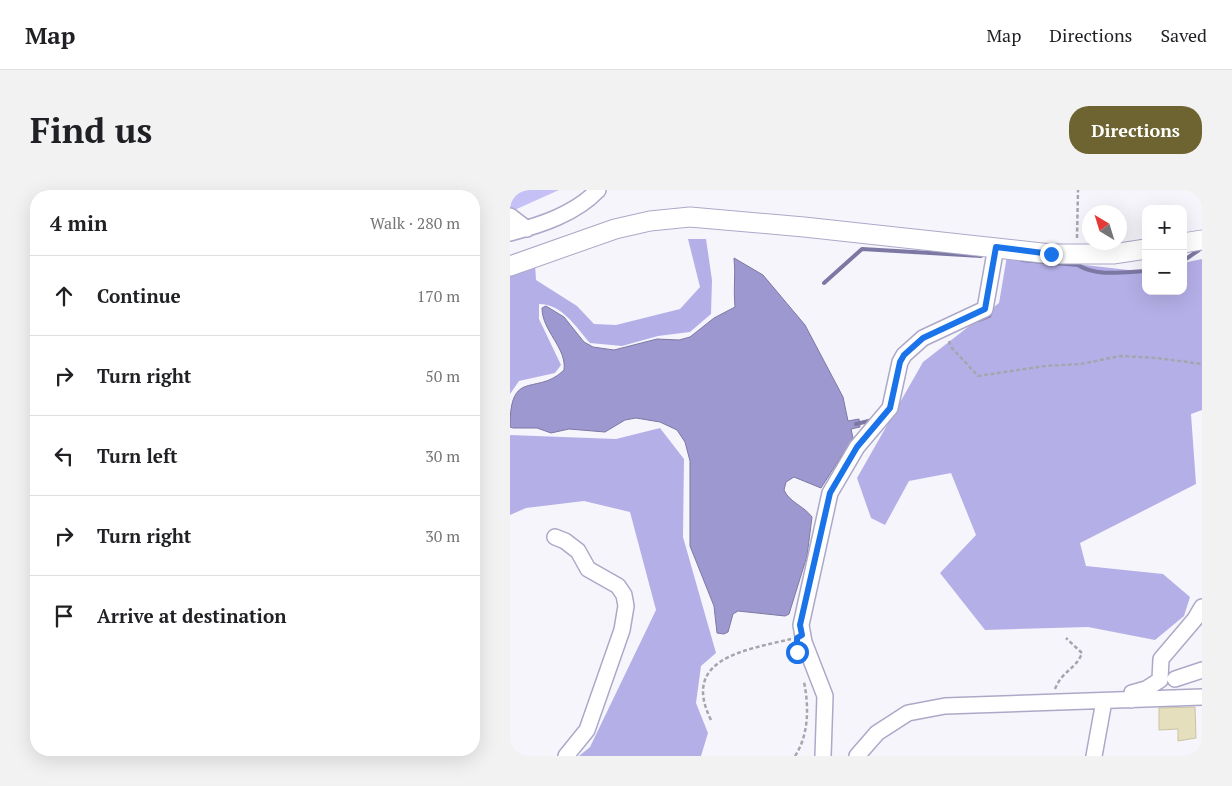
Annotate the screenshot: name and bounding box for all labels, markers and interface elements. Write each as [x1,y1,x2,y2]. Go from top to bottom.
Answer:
text: Map [25,19,75,51]
text: Map [986,23,1021,47]
text: Directions [1049,23,1132,47]
text: Saved [1160,23,1207,47]
button: Directions [1069,106,1202,154]
text: Find us [30,107,152,153]
north arrow [1082,205,1127,250]
map controls [1142,205,1187,295]
button: + [1142,205,1187,250]
text: 4 min [50,209,107,237]
text: Walk · 280 m [370,212,460,234]
route end [1040,243,1063,266]
button: − [1142,250,1187,295]
icon: ahead [50,282,78,310]
text: Continue [97,283,181,308]
text: 170 m [417,285,460,307]
icon: right [50,362,78,390]
text: Turn right [97,363,191,388]
text: 50 m [425,365,460,387]
icon: left [50,442,78,470]
text: Turn left [97,443,178,468]
text: 30 m [425,445,460,467]
icon: right [50,522,78,550]
text: Turn right [97,523,191,548]
text: 30 m [425,525,460,547]
icon: arrive [50,602,78,630]
text: Arrive at destination [97,603,286,628]
route start [786,641,809,664]

